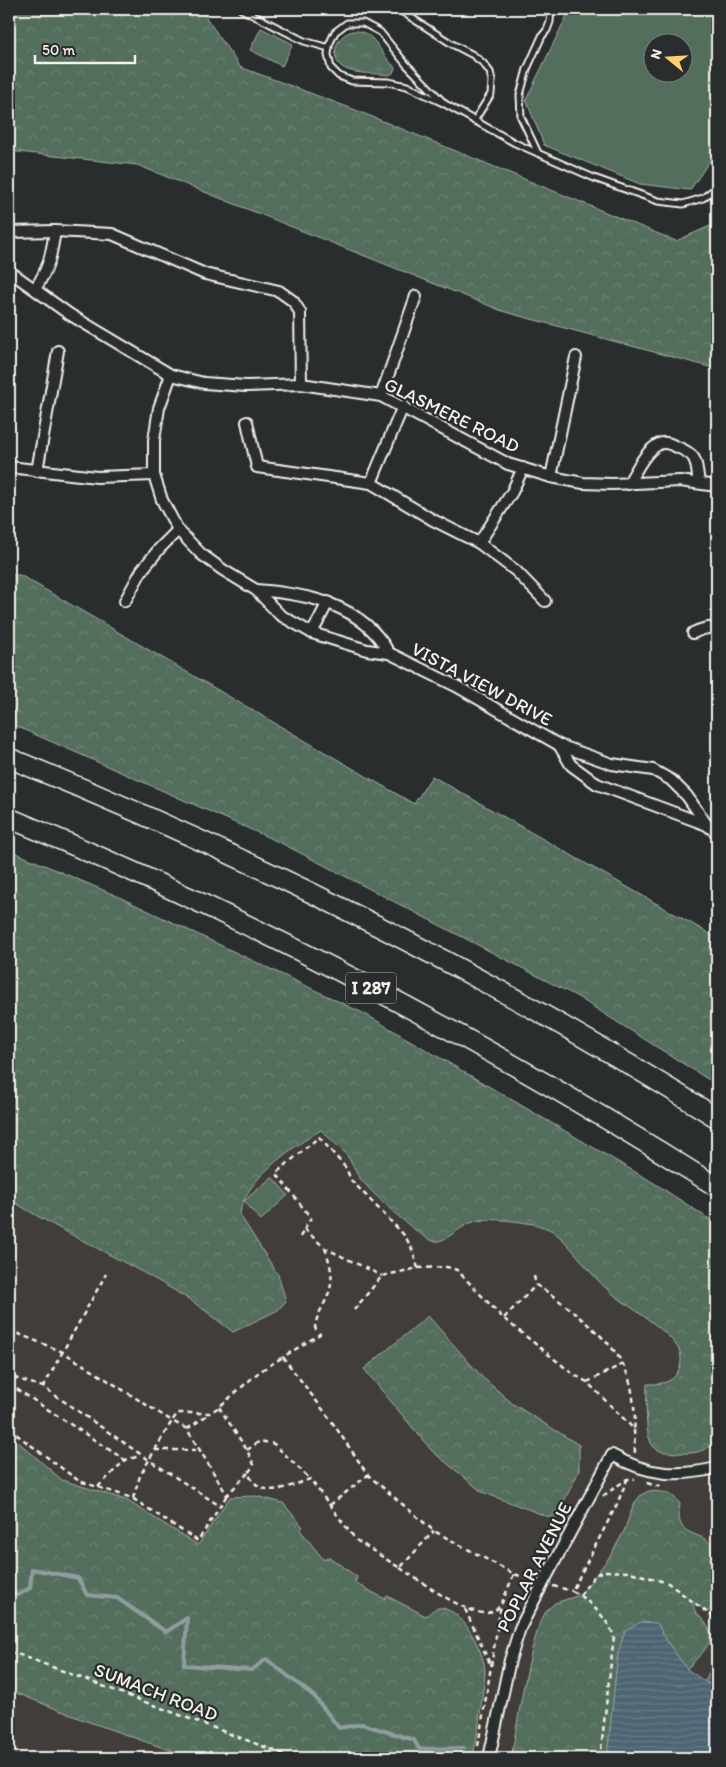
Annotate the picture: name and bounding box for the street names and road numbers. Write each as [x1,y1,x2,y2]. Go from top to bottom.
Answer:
street label: GLASMERE ROAD [380,372,524,458]
street label: VISTA VIEW DRIVE [408,637,556,731]
road number: I 287 [346,972,396,1004]
street label: POPLAR AVENUE [491,1498,577,1636]
street label: SUMACH ROAD [91,1658,221,1726]

